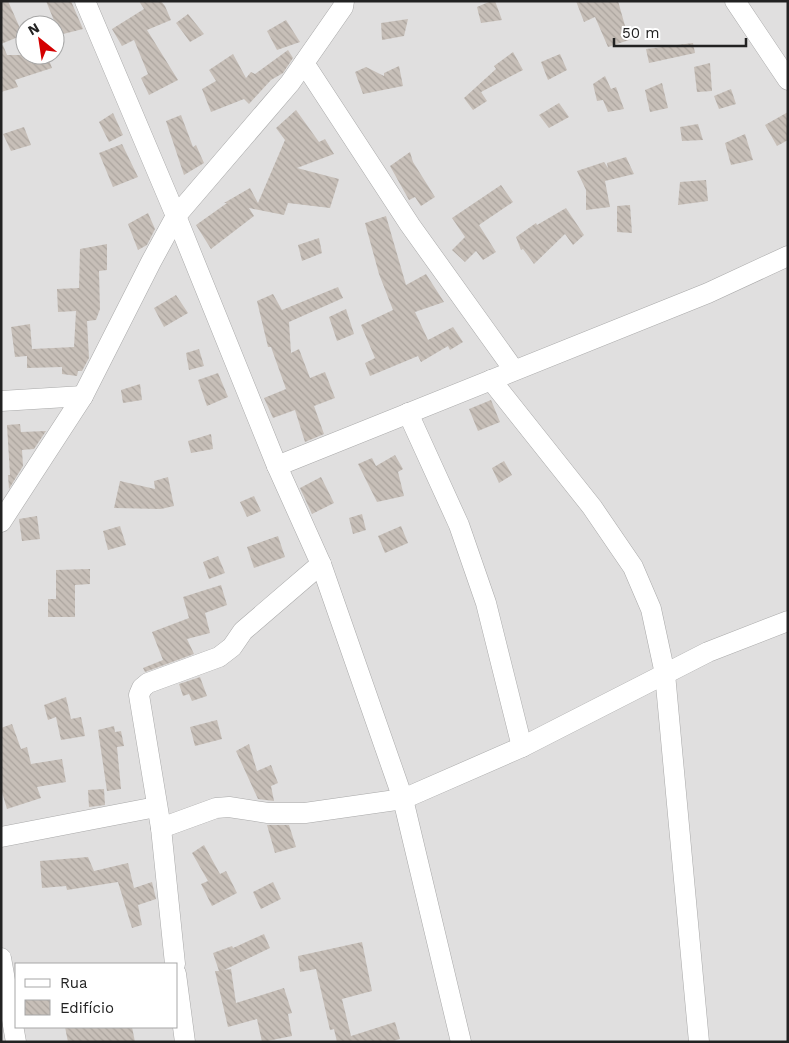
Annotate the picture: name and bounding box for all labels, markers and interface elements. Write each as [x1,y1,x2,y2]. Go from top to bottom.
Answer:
north arrow [15,15,65,65]
scale bar [614,15,746,47]
text: N [25,19,42,38]
text: 50 m [622,24,659,42]
legend [15,963,178,1028]
text: Rua [60,974,88,992]
text: Edifício [60,999,114,1017]

